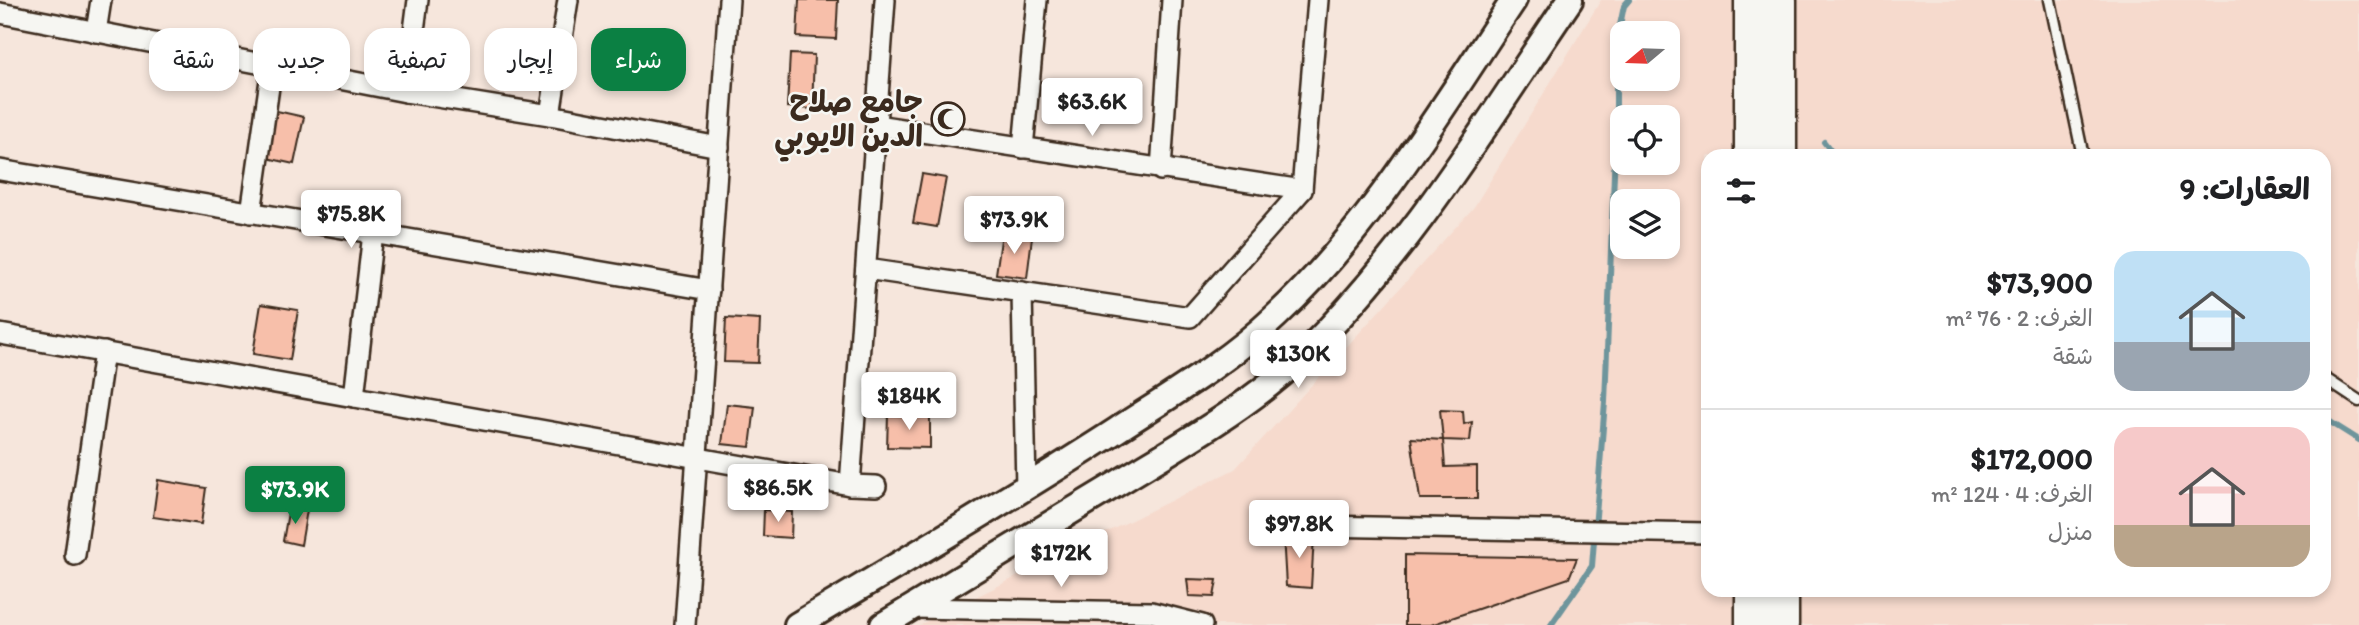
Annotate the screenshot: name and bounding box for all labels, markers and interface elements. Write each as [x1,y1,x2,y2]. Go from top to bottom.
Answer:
north arrow [1610,21,1680,91]
map controls [1610,21,1680,259]
chip: شقة [149,28,239,91]
chip: جديد [253,28,350,91]
chip: تصفية [364,28,470,91]
chip: إيجار [484,28,577,91]
chip: شراء [591,28,686,91]
pin: $63.6K [1035,78,1149,138]
place label: جامع صلاح الدين الايوبي [774,83,923,162]
text: $63.6K [1058,87,1126,115]
mosque icon: جامع صلاح الدين الايوبي [929,100,967,138]
button: locate [1610,105,1680,175]
text: العقارات: 9 [2180,170,2310,207]
icon: filters [1722,172,1760,210]
button: layers [1610,189,1680,259]
pin: $75.8K [294,190,408,250]
pin: $73.9K [957,196,1071,256]
text: $75.8K [317,199,385,227]
text: $73.9K [980,205,1048,233]
text: $73,900 [1987,264,2093,301]
icon: home [2170,279,2254,363]
text: الغرف: 2 · 76 m² [1946,304,2093,332]
pin: $130K [1249,330,1347,390]
text: $130K [1266,339,1330,367]
text: شقة [2053,342,2093,370]
pin: $184K [860,372,958,432]
text: $184K [877,381,941,409]
text: $172,000 [1971,440,2093,477]
icon: home [2170,455,2254,539]
pin: $86.5K [721,464,835,524]
pin: $73.9K [238,466,352,526]
text: $86.5K [744,473,812,501]
text: $73.9K [261,475,329,503]
text: الغرف: 4 · 124 m² [1931,480,2093,508]
pin: $97.8K [1242,500,1356,560]
text: $97.8K [1265,509,1333,537]
text: منزل [2048,518,2093,546]
pin: $172K [1012,530,1110,589]
text: $172K [1031,538,1091,566]

